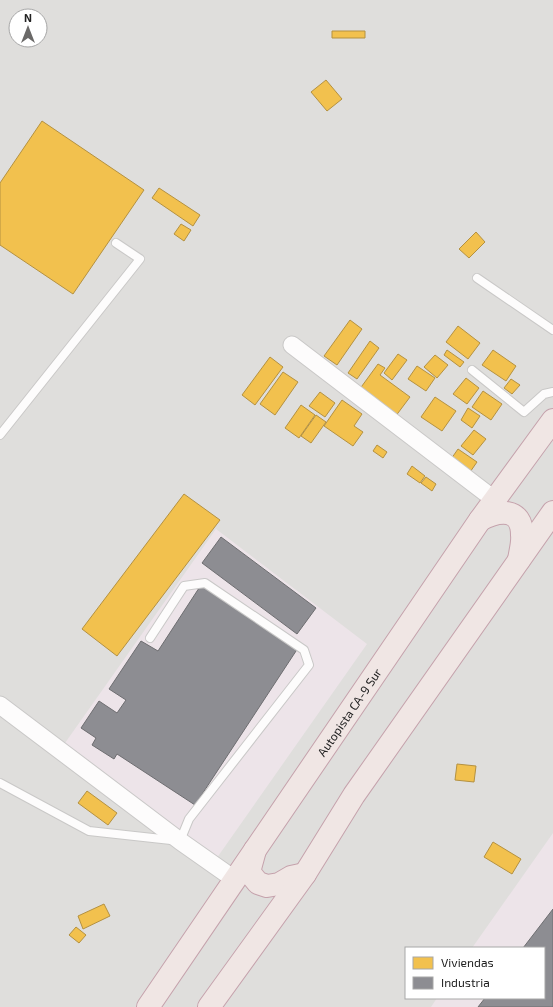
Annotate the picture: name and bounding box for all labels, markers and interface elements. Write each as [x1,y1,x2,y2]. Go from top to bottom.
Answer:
north arrow [8,8,48,48]
text: N [24,11,32,24]
street label: Autopista CA-9 Sur [314,665,384,759]
legend [405,947,545,999]
text: Viviendas [441,955,494,969]
text: Industria [441,975,490,989]

